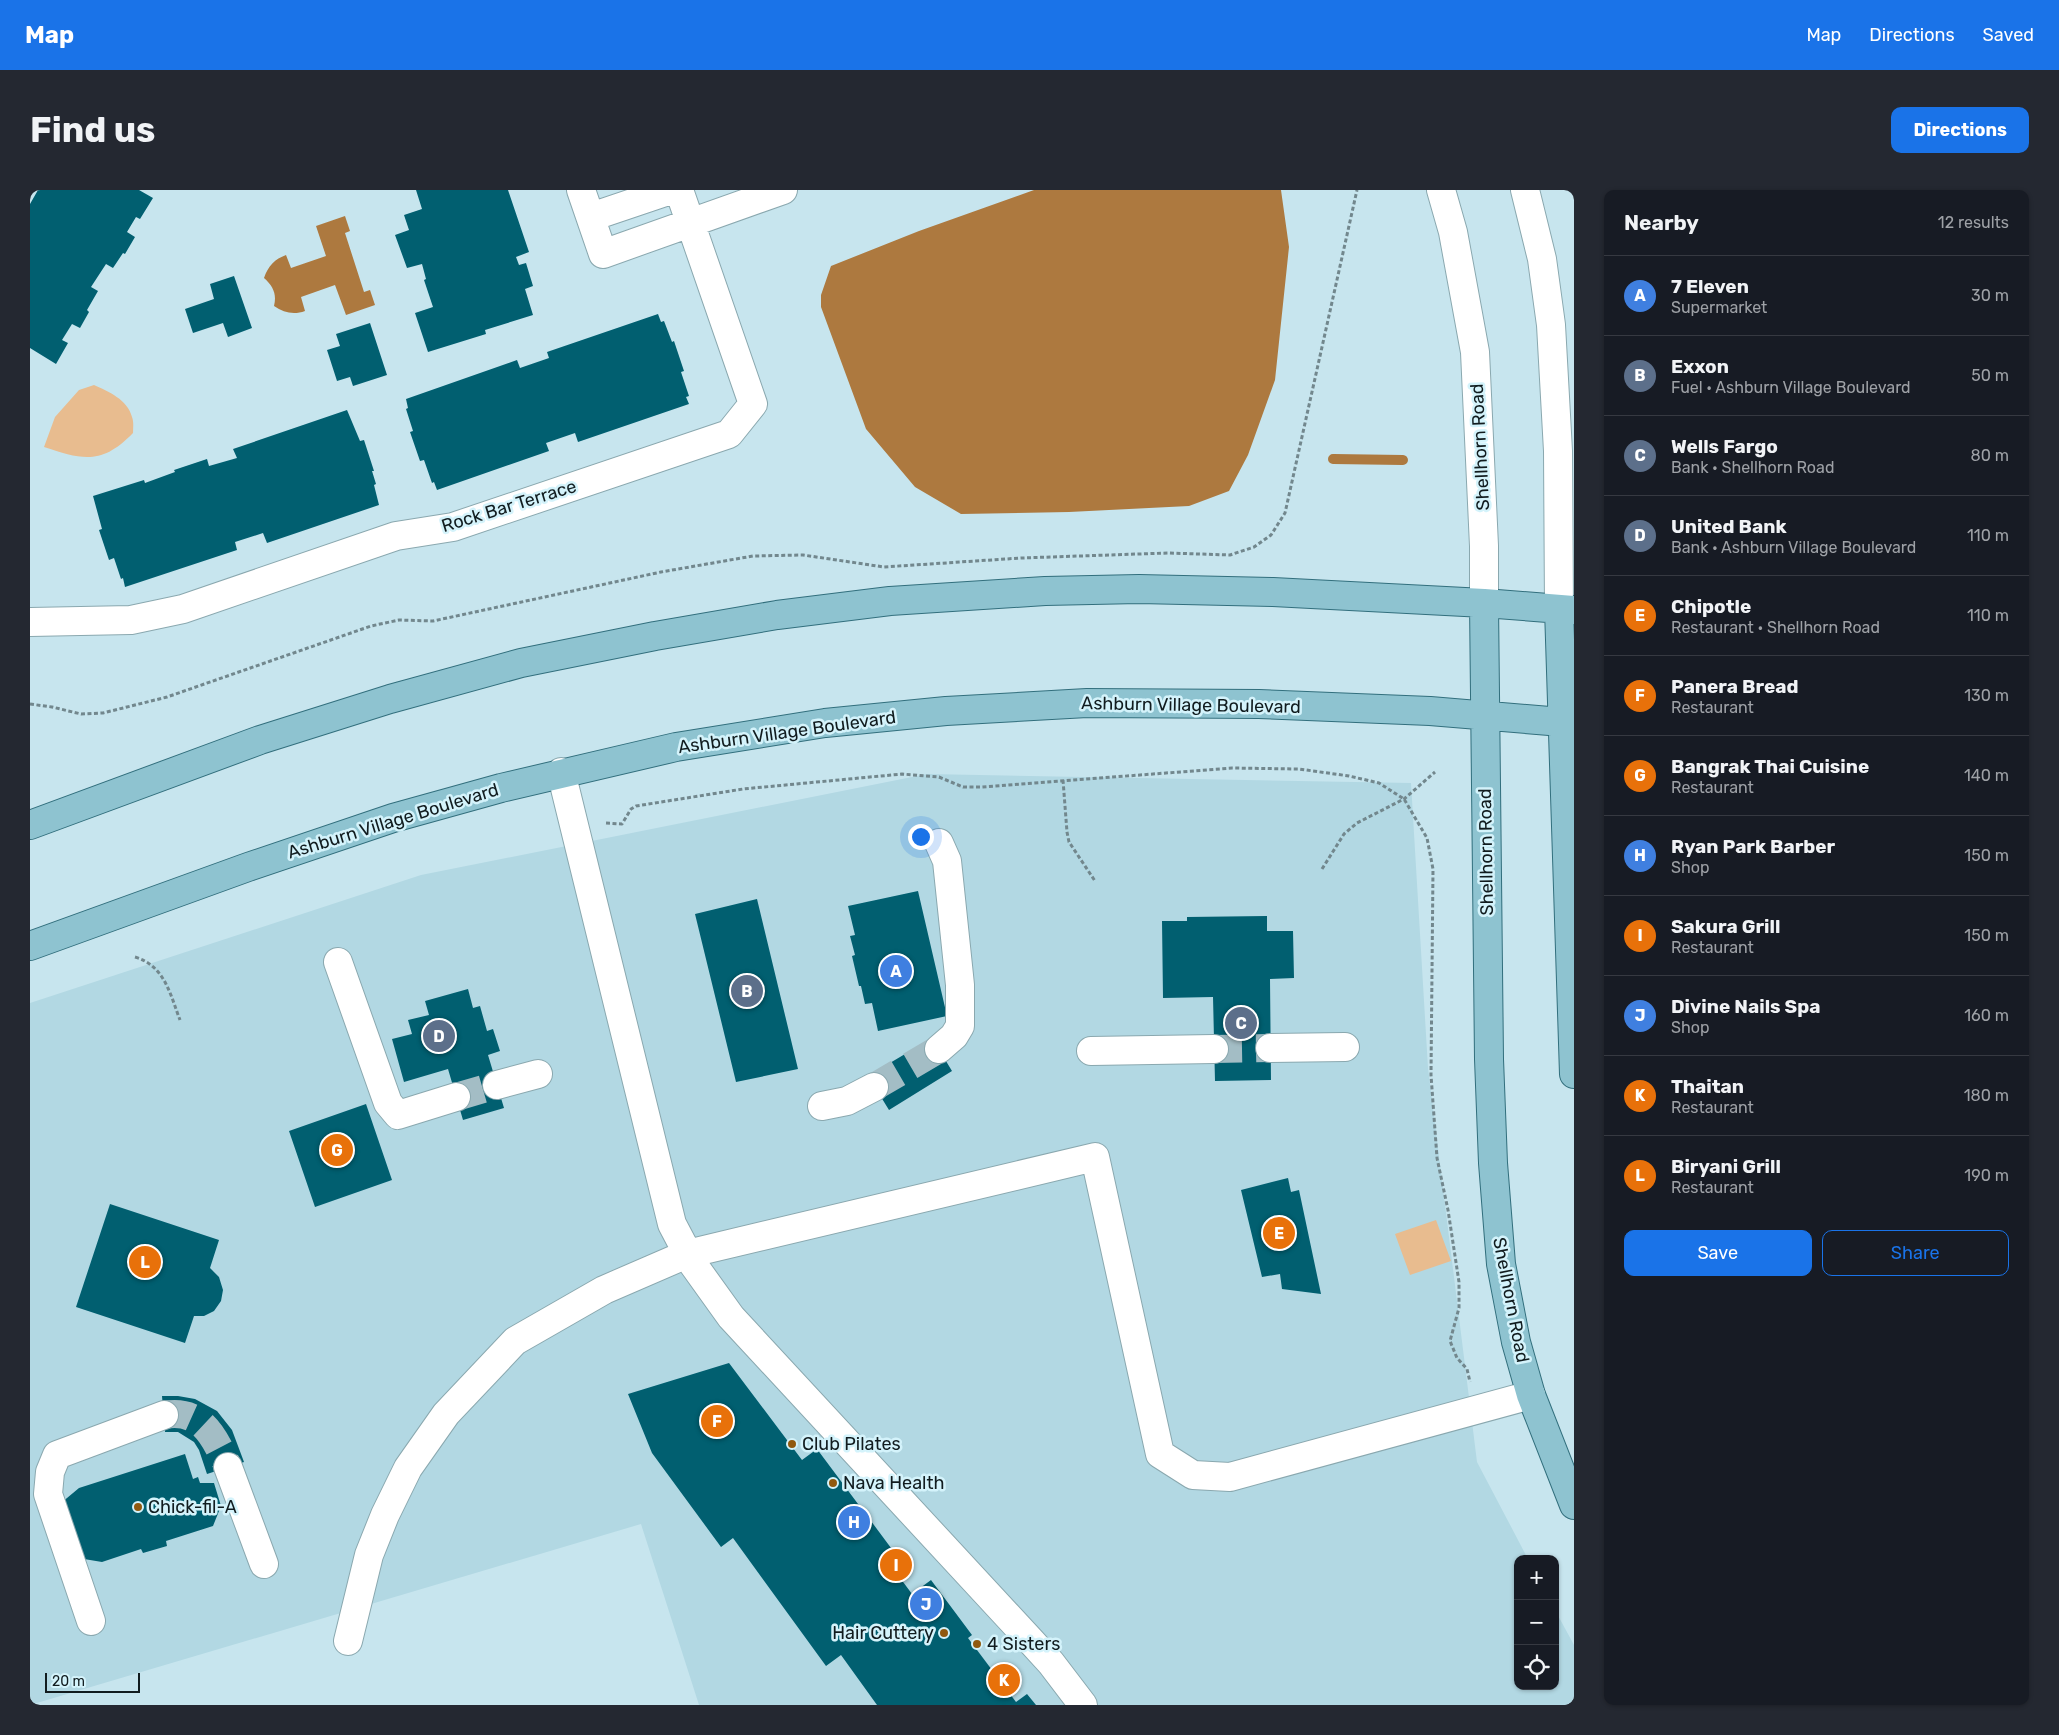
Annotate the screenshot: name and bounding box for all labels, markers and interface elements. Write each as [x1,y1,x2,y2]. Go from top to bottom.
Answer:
text: Map [25,21,74,49]
text: Map [1806,24,1841,46]
text: Directions [1869,24,1955,46]
text: Saved [1983,24,2034,46]
button: Directions [1891,107,2029,153]
text: Find us [30,109,155,151]
text: Nearby [1624,210,1699,235]
text: 12 results [1938,213,2009,232]
text: 7 Eleven [1671,275,1749,298]
text: A [1634,286,1646,305]
text: 30 m [1971,286,2009,305]
text: Supermarket [1671,298,1767,317]
text: Exxon [1671,355,1729,378]
text: B [1634,366,1646,385]
text: 50 m [1971,366,2009,385]
text: Fuel · Ashburn Village Boulevard [1671,378,1911,397]
street label: Shellhorn Road [1466,383,1494,511]
text: Wells Fargo [1671,435,1778,458]
text: C [1634,446,1646,465]
text: 80 m [1971,446,2009,465]
text: Bank · Shellhorn Road [1671,458,1834,477]
street label: Rock Bar Terrace [439,475,579,537]
text: United Bank [1671,515,1787,538]
text: D [1634,526,1646,545]
text: 110 m [1967,526,2009,545]
text: Bank · Ashburn Village Boulevard [1671,538,1916,557]
text: Chipotle [1671,595,1751,618]
text: E [1635,606,1645,625]
text: 110 m [1967,606,2009,625]
text: Restaurant · Shellhorn Road [1671,618,1880,637]
text: Panera Bread [1671,675,1798,698]
text: F [1635,686,1645,705]
text: 130 m [1964,686,2009,705]
street label: Ashburn Village Boulevard [1081,692,1301,718]
text: Restaurant [1671,698,1754,717]
street label: Ashburn Village Boulevard [677,706,897,758]
text: Bangrak Thai Cuisine [1671,755,1869,778]
text: G [1634,766,1646,785]
text: 140 m [1964,766,2009,785]
street label: Ashburn Village Boulevard [285,778,501,864]
text: Restaurant [1671,778,1754,797]
street label: Shellhorn Road [1474,788,1498,916]
your location [908,824,934,850]
text: Ryan Park Barber [1671,835,1835,858]
text: H [1634,846,1646,865]
text: 150 m [1964,846,2009,865]
text: Shop [1671,858,1709,877]
text: Sakura Grill [1671,915,1780,938]
text: I [1637,926,1643,945]
text: 150 m [1964,926,2009,945]
text: Restaurant [1671,938,1754,957]
pin: A [880,952,912,990]
pin: B [731,972,763,1010]
text: Divine Nails Spa [1671,995,1820,1018]
pin: C [1225,1004,1257,1042]
text: J [1635,1006,1645,1025]
text: 160 m [1964,1006,2009,1025]
pin: D [423,1017,455,1055]
text: Shop [1671,1018,1709,1037]
text: Thaitan [1671,1075,1744,1098]
text: K [1635,1086,1645,1105]
text: 180 m [1964,1086,2009,1105]
text: Restaurant [1671,1098,1754,1117]
pin: G [321,1131,353,1169]
text: Biryani Grill [1671,1155,1781,1178]
text: L [1635,1166,1645,1185]
text: 190 m [1964,1166,2009,1185]
text: Restaurant [1671,1178,1754,1197]
pin: E [1263,1214,1295,1252]
button: Save [1624,1230,1812,1276]
button: Share [1822,1230,2009,1276]
street label: Shellhorn Road [1488,1236,1534,1364]
pin: L [129,1243,161,1281]
pin: F [701,1402,733,1440]
place label: Club Pilates [802,1433,901,1455]
marker: Club Pilates [786,1438,798,1450]
place label: Nava Health [843,1472,944,1494]
marker: Nava Health [827,1477,839,1489]
place label: Chick-fil-A [148,1496,237,1518]
marker: Chick-fil-A [132,1501,144,1513]
pin: H [838,1503,870,1541]
pin: I [880,1546,912,1584]
map controls [1514,1555,1559,1690]
button: + [1514,1555,1559,1600]
pin: J [910,1585,942,1623]
button: − [1514,1600,1559,1645]
place label: Hair Cuttery [832,1622,934,1644]
marker: Hair Cuttery [938,1627,950,1639]
place label: 4 Sisters [987,1633,1060,1655]
marker: 4 Sisters [971,1638,983,1650]
button: locate [1514,1645,1559,1690]
pin: K [988,1661,1020,1699]
scale bar [45,1670,140,1693]
text: 20 m [52,1673,85,1690]

